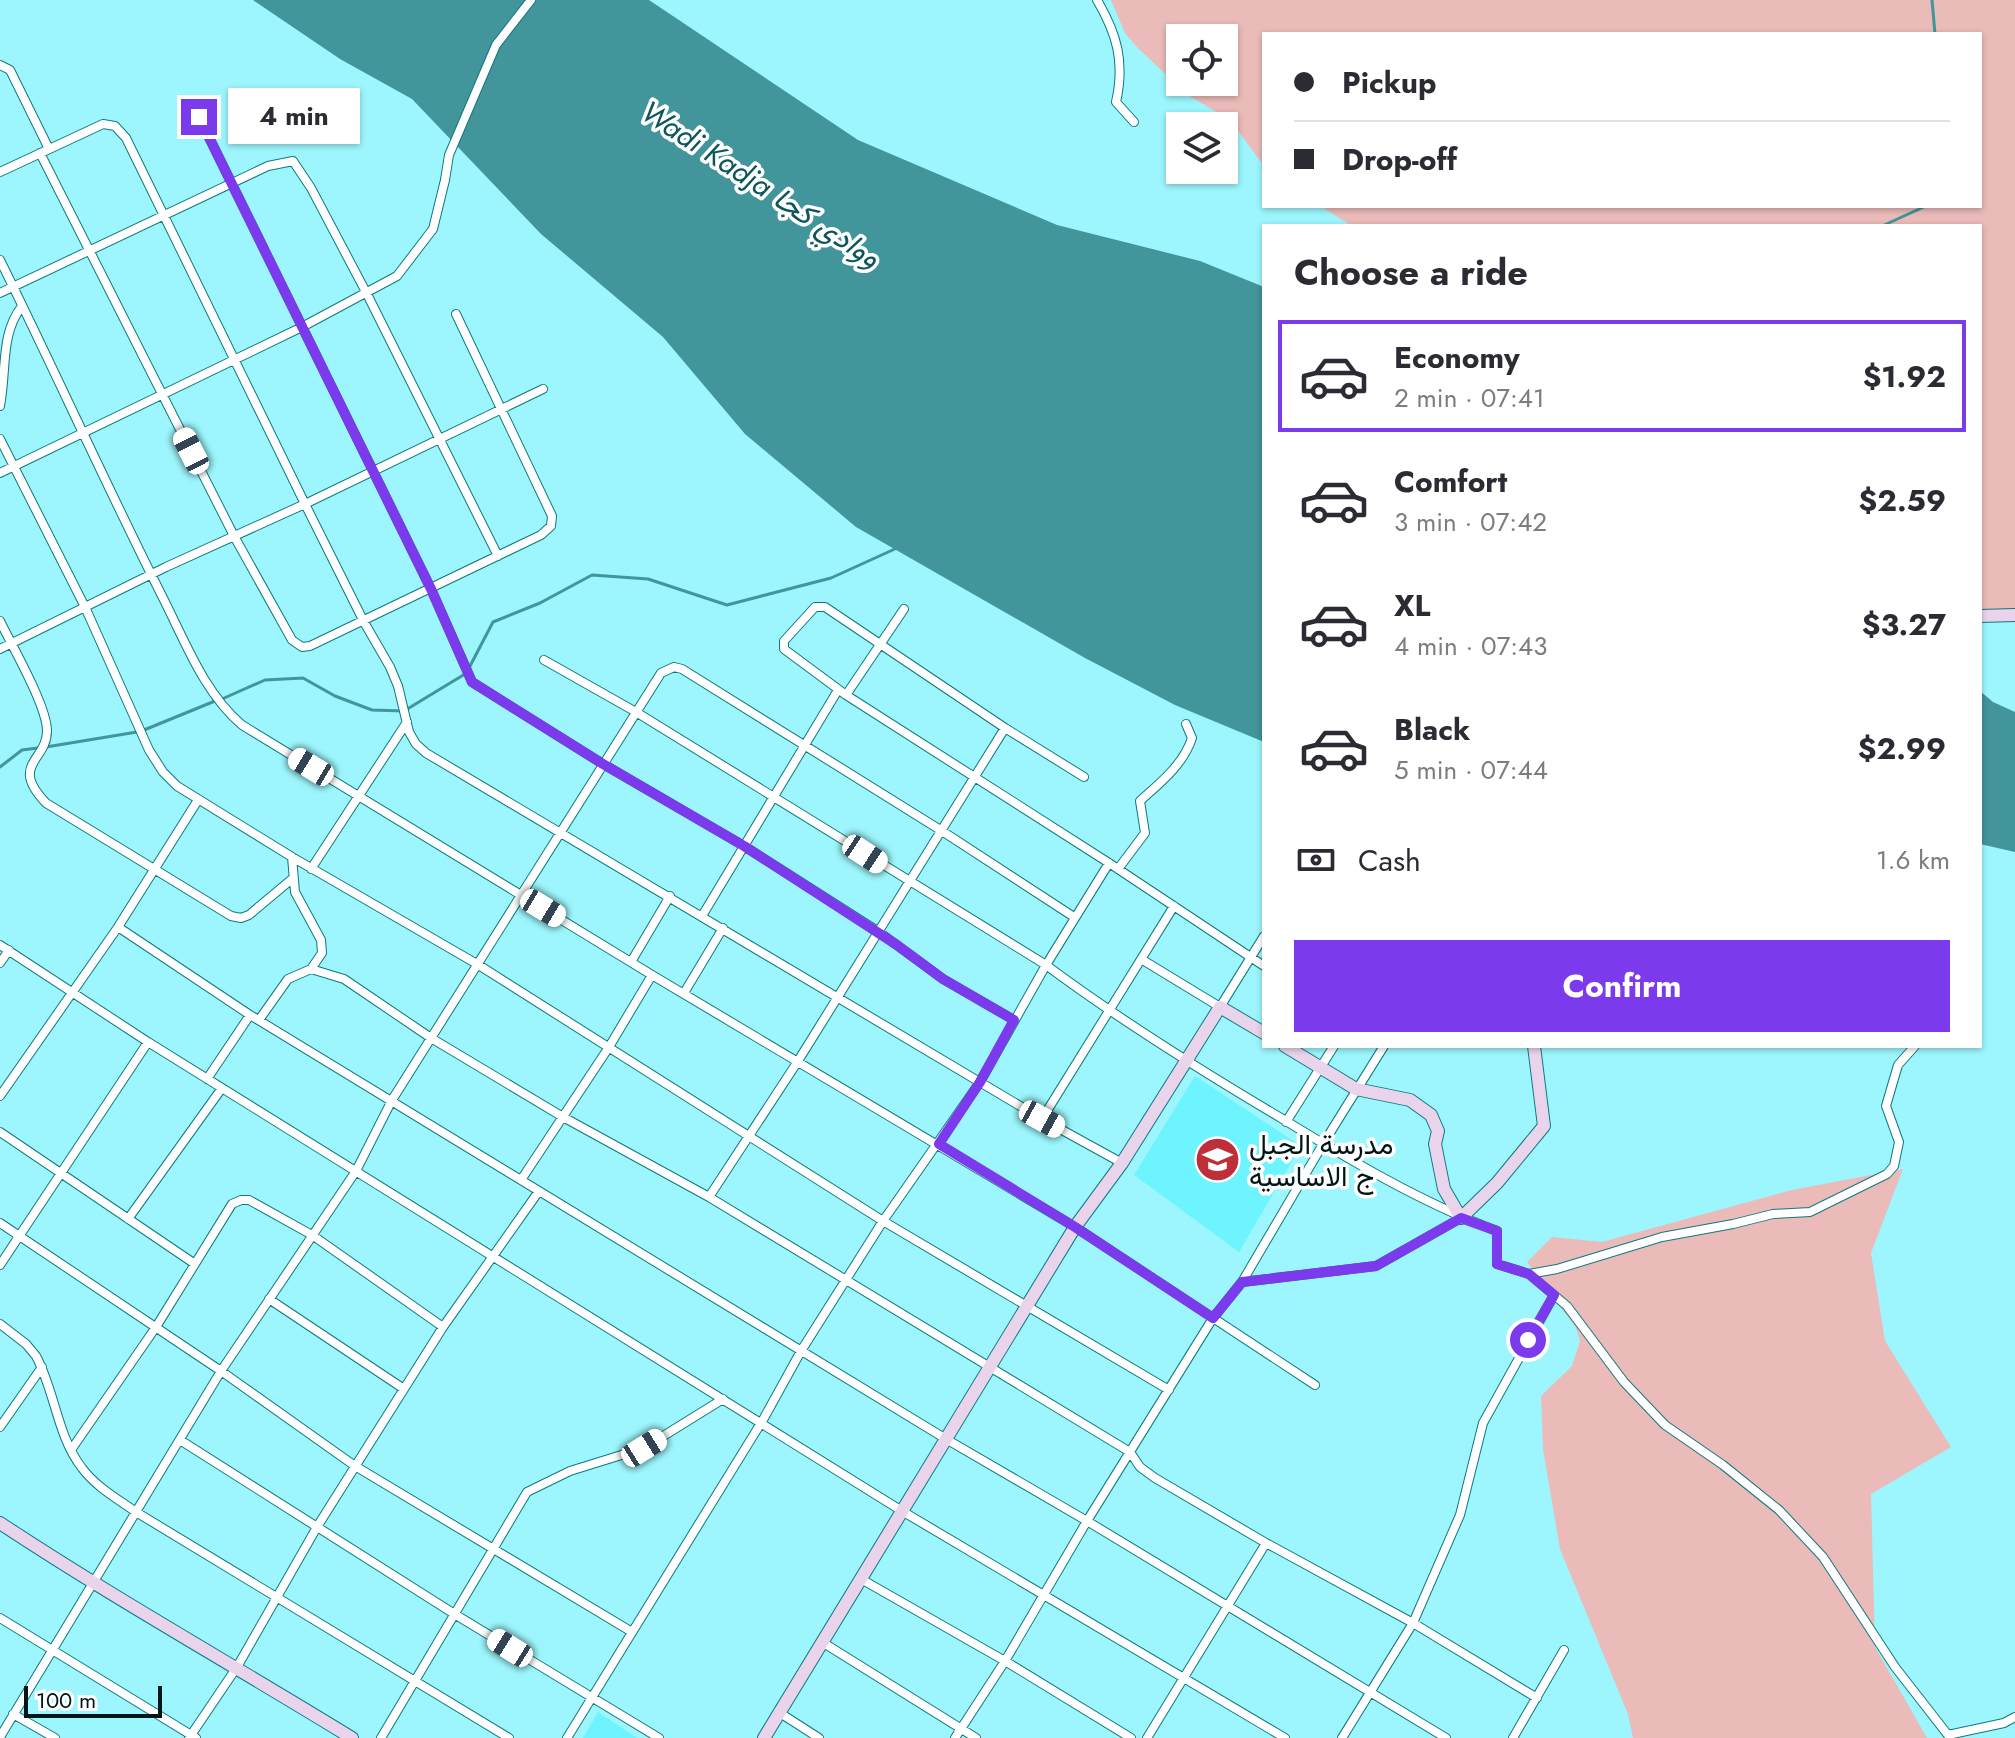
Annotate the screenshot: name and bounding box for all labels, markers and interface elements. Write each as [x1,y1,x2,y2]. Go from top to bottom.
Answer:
map controls [1166,24,1238,184]
button: locate [1166,24,1238,96]
text: Pickup [1342,61,1437,104]
callout: 4 min [227,89,359,145]
water label: Wadi Kadja ووادي كجا [631,90,889,280]
text: 4 min [259,97,329,135]
route end [181,99,217,135]
button: layers [1166,112,1238,184]
text: Drop-off [1342,138,1457,181]
text: Choose a ride [1294,246,1528,298]
text: Economy [1394,336,1520,379]
icon: car [1298,340,1370,412]
text: $1.92 [1863,355,1946,398]
text: 2 min · 07:41 [1394,379,1545,417]
car [169,424,213,478]
text: Comfort [1394,460,1507,503]
icon: car [1298,464,1370,536]
text: $2.59 [1859,479,1946,522]
text: 3 min · 07:42 [1394,503,1547,541]
text: XL [1394,584,1430,627]
icon: car [1298,588,1370,660]
text: $3.27 [1862,603,1946,646]
text: 4 min · 07:43 [1394,627,1547,665]
text: Black [1394,708,1470,751]
icon: car [1298,712,1370,784]
text: $2.99 [1858,727,1946,770]
car [284,744,338,790]
text: 5 min · 07:44 [1394,751,1548,789]
car [838,831,892,877]
icon: cash [1294,838,1338,882]
text: Cash [1358,839,1421,882]
text: 1.6 km [1876,841,1950,879]
car [516,885,570,931]
button: Confirm [1294,940,1950,1032]
car [1015,1097,1069,1141]
place label: مدرسة الجبل ج الاساسية [1249,1124,1393,1197]
school or university icon: مدرسة الجبل ج الاساسية [1194,1136,1242,1184]
route start [1510,1322,1546,1358]
car [617,1425,671,1471]
car [483,1625,537,1671]
scale bar [24,1682,162,1718]
text: 100 m [36,1684,96,1716]

